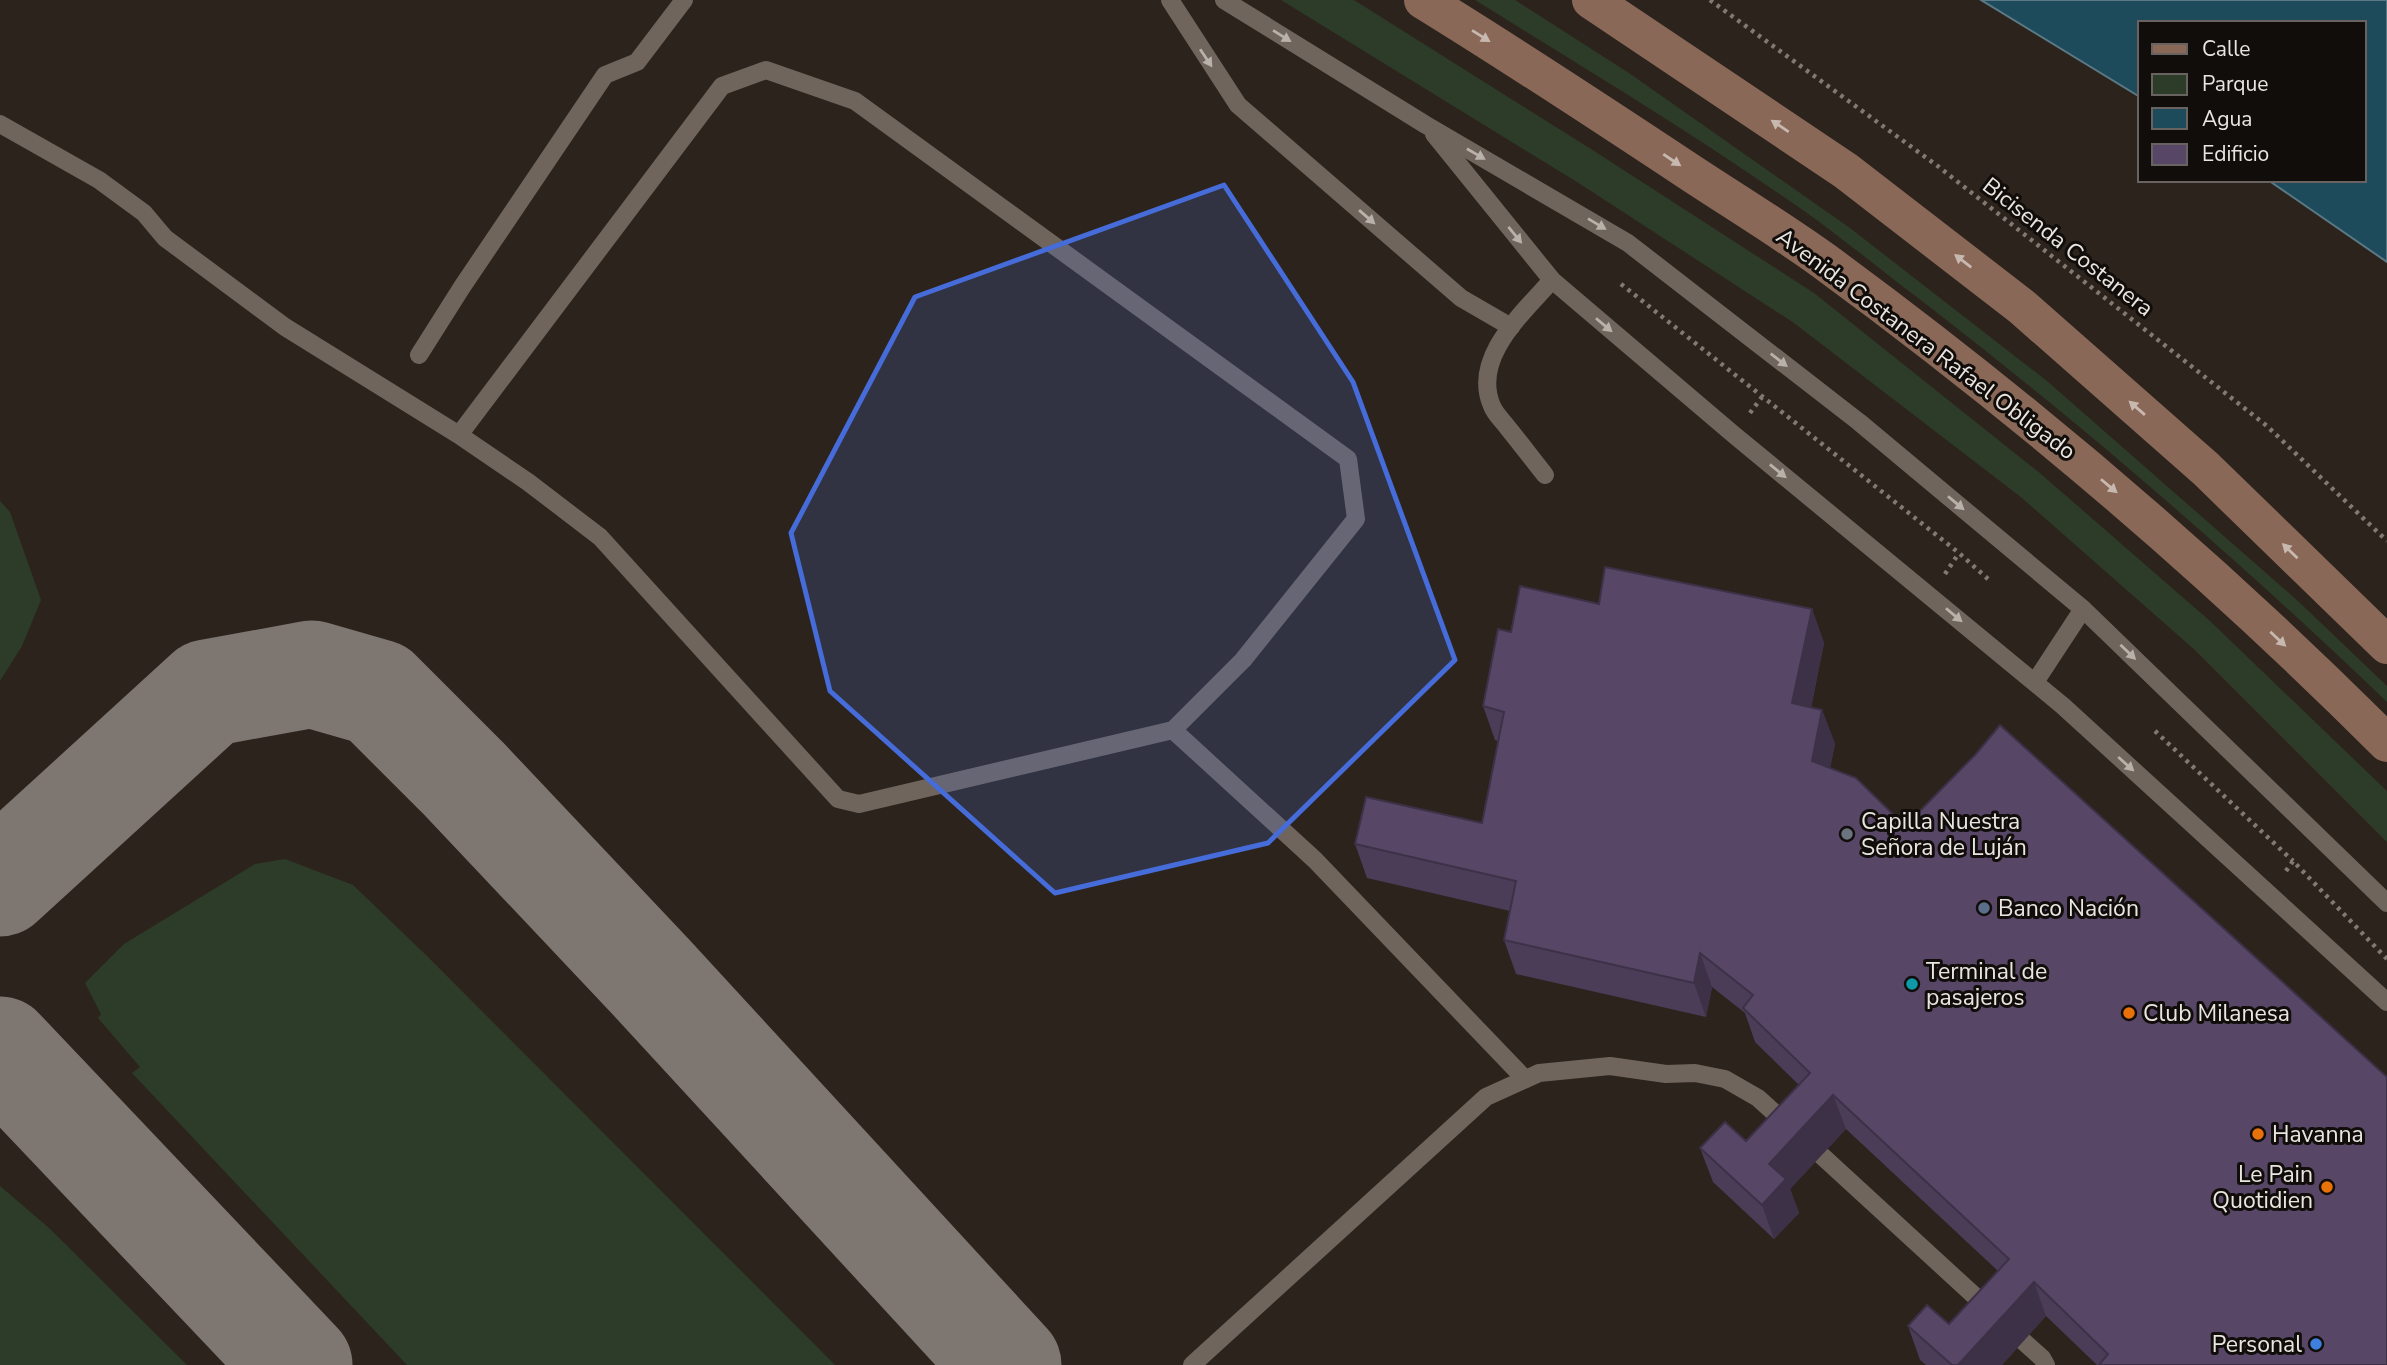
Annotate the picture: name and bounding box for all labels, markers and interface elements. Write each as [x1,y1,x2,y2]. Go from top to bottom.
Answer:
legend [2138,21,2366,182]
one-way arrow [1272,29,1291,42]
one-way arrow [1472,29,1491,42]
text: Calle [2202,35,2250,63]
one-way arrow [1200,48,1213,68]
text: Parque [2202,70,2269,98]
text: Agua [2202,105,2252,133]
one-way arrow [1771,119,1789,133]
text: Edificio [2202,140,2269,168]
one-way arrow [1467,147,1486,160]
one-way arrow [1663,153,1681,167]
street label: Bicisenda Costanera [1976,170,2160,324]
one-way arrow [1358,209,1376,225]
one-way arrow [1587,218,1606,231]
street label: Avenida Costanera Rafael Obligado [1770,221,2082,467]
one-way arrow [1508,226,1523,244]
one-way arrow [1954,255,1972,269]
one-way arrow [1594,317,1612,332]
one-way arrow [1770,353,1788,367]
one-way arrow [2128,400,2146,416]
one-way arrow [1769,463,1787,478]
one-way arrow [2100,478,2118,494]
one-way arrow [1947,495,1965,511]
one-way arrow [2282,543,2299,559]
one-way arrow [1945,607,1963,622]
one-way arrow [2269,630,2286,646]
one-way arrow [2119,644,2137,660]
one-way arrow [2117,755,2134,771]
place label: Capilla Nuestra Señora de Luján [1861,806,2027,863]
marker: Capilla Nuestra Señora de Luján [1839,826,1855,842]
place label: Banco Nación [1998,893,2139,924]
marker: Banco Nación [1976,900,1992,916]
place label: Terminal de pasajeros [1926,956,2047,1013]
marker: Terminal de pasajeros [1904,976,1920,992]
place label: Club Milanesa [2143,998,2290,1029]
marker: Club Milanesa [2121,1005,2137,1021]
place label: Havanna [2272,1119,2364,1150]
marker: Havanna [2250,1126,2266,1142]
place label: Le Pain Quotidien [2212,1159,2313,1216]
marker: Le Pain Quotidien [2319,1179,2335,1195]
place label: Personal [2212,1329,2302,1360]
marker: Personal [2308,1336,2324,1352]

